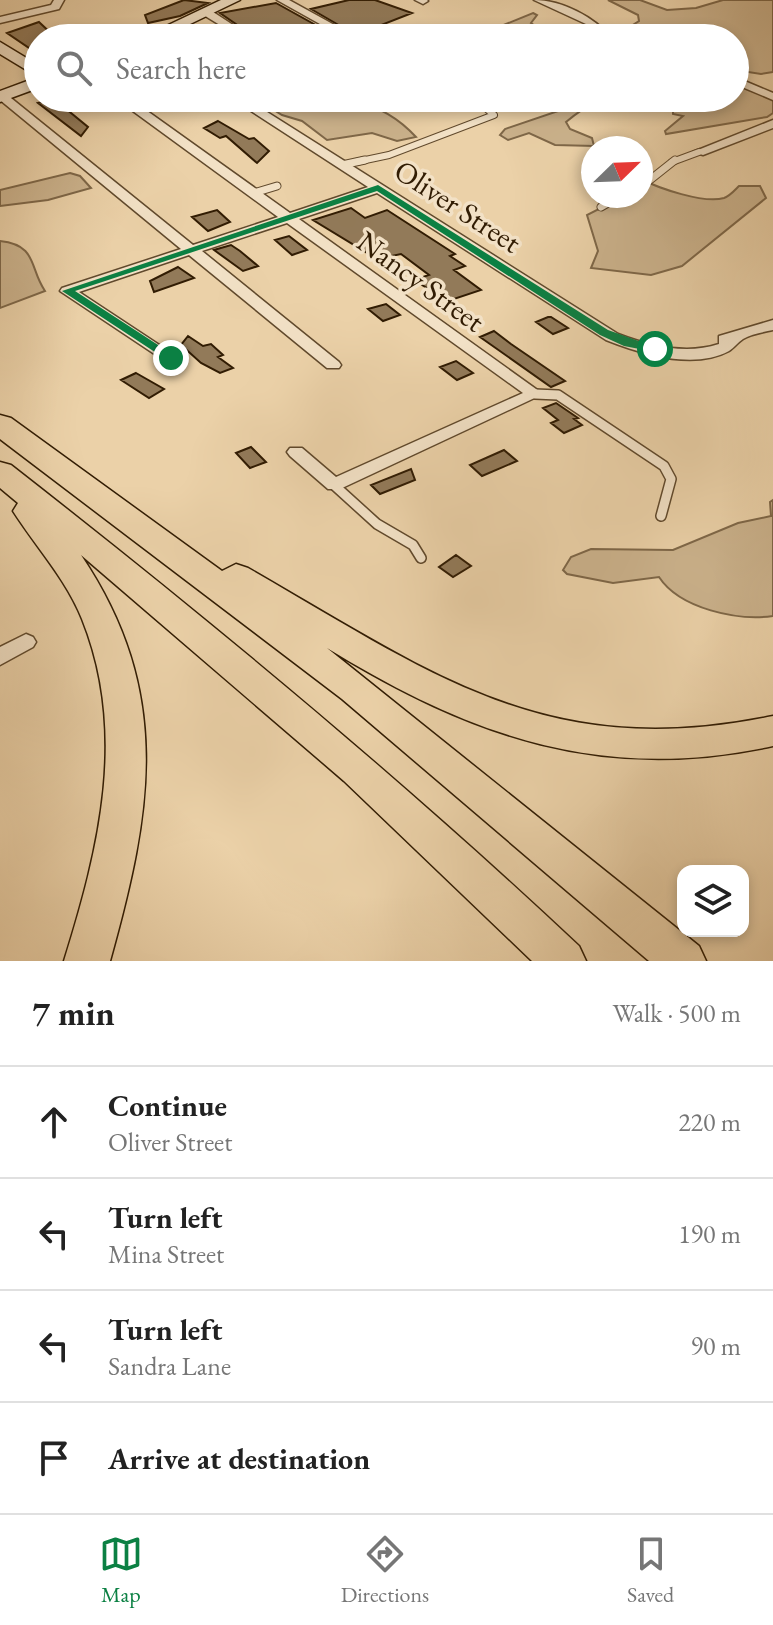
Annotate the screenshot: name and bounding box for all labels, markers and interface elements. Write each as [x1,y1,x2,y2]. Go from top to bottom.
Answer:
search box [24,24,749,112]
icon: search [52,46,96,90]
text: Search here [116,49,246,88]
north arrow [581,136,653,208]
street label: Oliver Street [387,151,529,262]
street label: Nancy Street [350,222,493,341]
route start [637,331,673,367]
route end [153,340,189,376]
map controls [677,865,749,937]
button: layers [677,865,749,937]
text: 7 min [32,991,115,1035]
text: Walk · 500 m [613,996,741,1030]
text: Continue [108,1086,227,1125]
icon: ahead [32,1100,76,1144]
text: 220 m [678,1105,741,1139]
text: Oliver Street [108,1125,232,1159]
text: Turn left [108,1198,222,1237]
icon: left [32,1212,76,1256]
text: 190 m [678,1217,741,1251]
text: Mina Street [108,1237,224,1271]
text: Turn left [108,1310,222,1349]
icon: left [32,1324,76,1368]
text: 90 m [691,1329,741,1363]
text: Sandra Lane [108,1349,231,1383]
icon: arrive [32,1436,76,1480]
text: Arrive at destination [108,1439,370,1478]
tab: Map [99,1532,143,1609]
tab: Directions [341,1532,429,1609]
tab: Saved [627,1532,674,1609]

